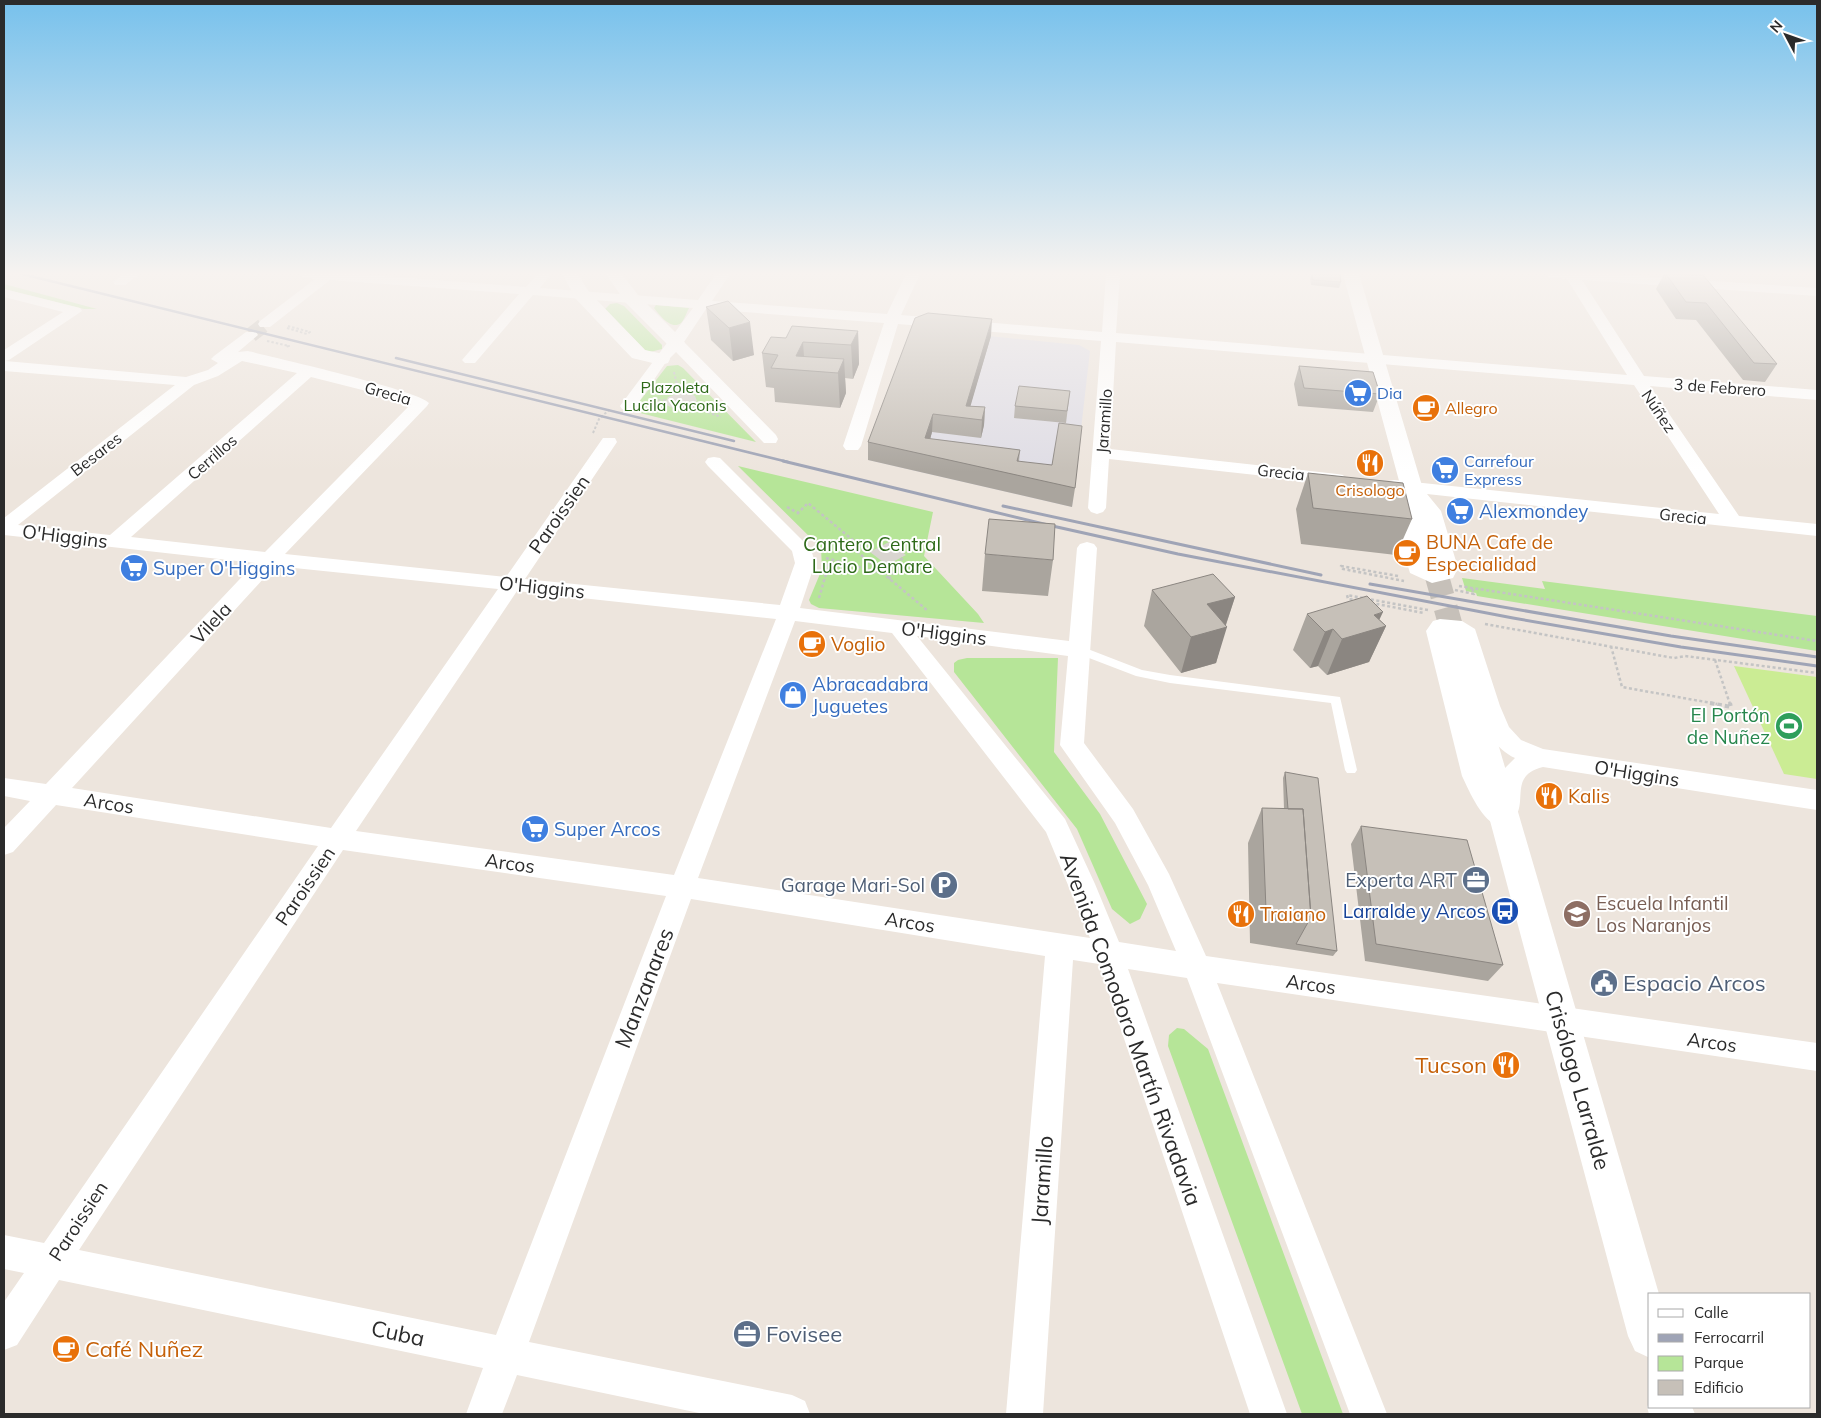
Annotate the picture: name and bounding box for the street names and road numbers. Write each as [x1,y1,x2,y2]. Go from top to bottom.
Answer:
street label: 3 de Febrero [1673,374,1767,400]
street label: Grecia [362,377,414,409]
street label: Núñez [1637,386,1681,436]
street label: Jaramillo [1092,388,1116,454]
street label: Besares [66,428,126,480]
street label: Cerrillos [183,430,241,484]
street label: Grecia [1256,460,1306,484]
street label: Paroissien [523,470,595,558]
street label: Grecia [1658,504,1708,528]
street label: O'Higgins [21,519,109,553]
street label: O'Higgins [498,571,586,603]
street label: Vilela [186,597,236,649]
street label: O'Higgins [900,616,988,650]
street label: O'Higgins [1593,754,1681,792]
street label: Arcos [82,787,136,819]
street label: Paroissien [270,842,340,930]
street label: Arcos [483,848,537,878]
street label: Avenida Comodoro Martín Rivadavia [1054,849,1208,1209]
street label: Arcos [883,906,937,938]
street label: Manzanares [608,924,680,1052]
street label: Arcos [1284,969,1338,999]
street label: Crisólogo Larralde [1539,987,1617,1173]
street label: Arcos [1685,1027,1739,1057]
street label: Jaramillo [1025,1135,1059,1225]
street label: Paroissien [43,1177,113,1265]
street label: Cuba [369,1314,427,1352]

